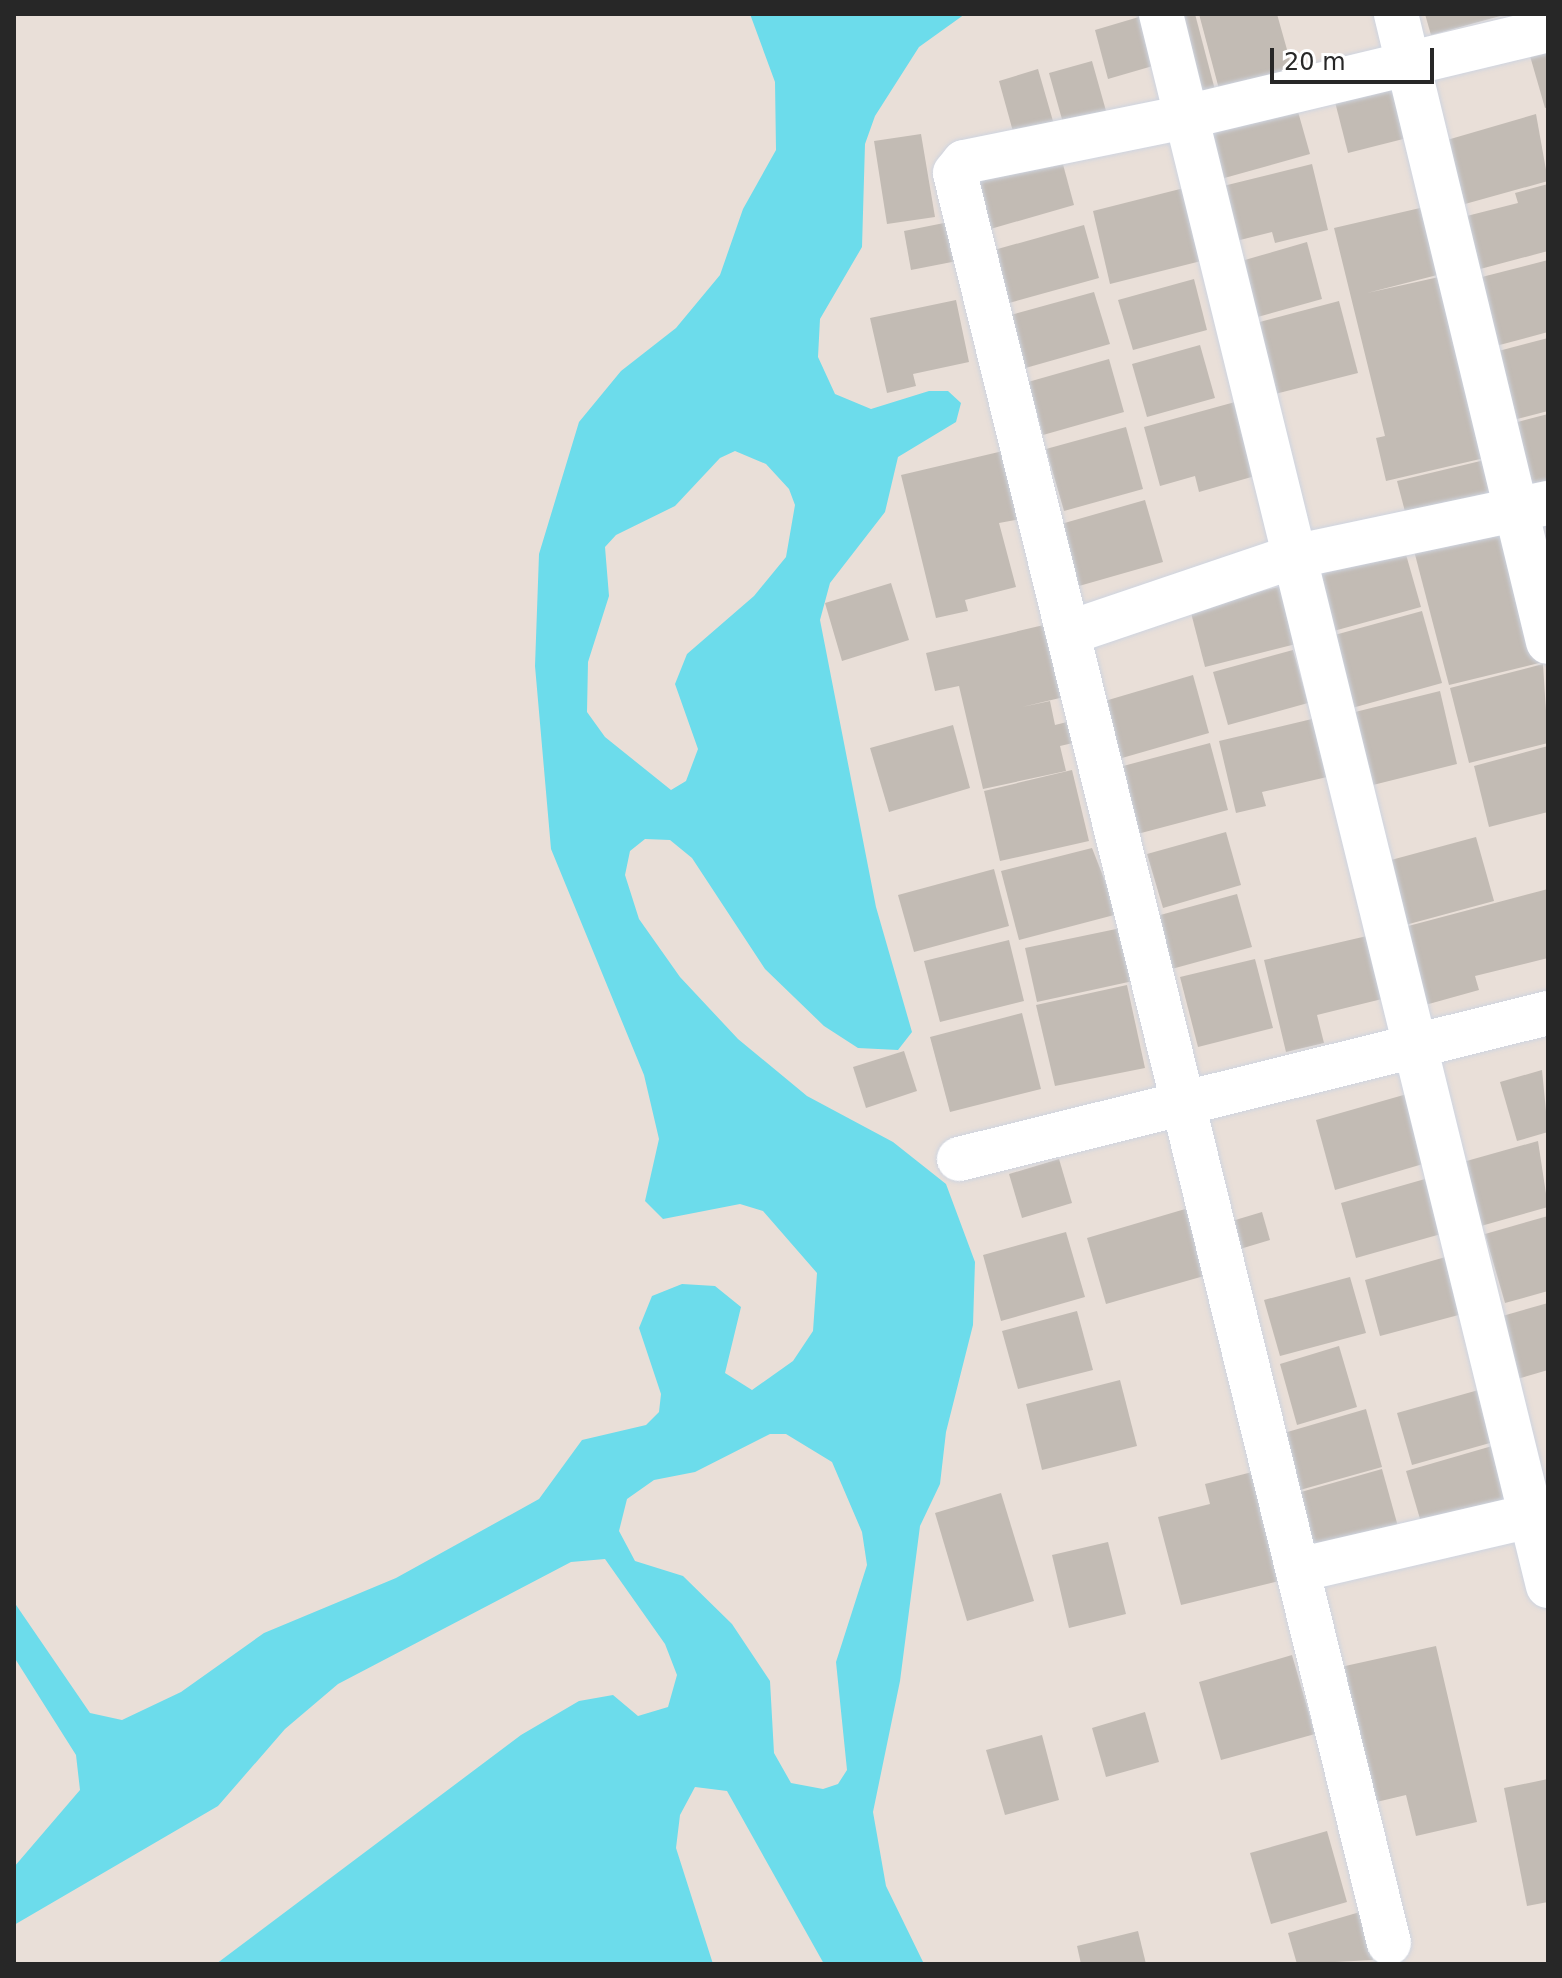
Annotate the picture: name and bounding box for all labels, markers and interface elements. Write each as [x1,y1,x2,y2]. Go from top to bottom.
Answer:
scale bar [1274,32,1438,82]
text: 20 m [1284,48,1346,76]

